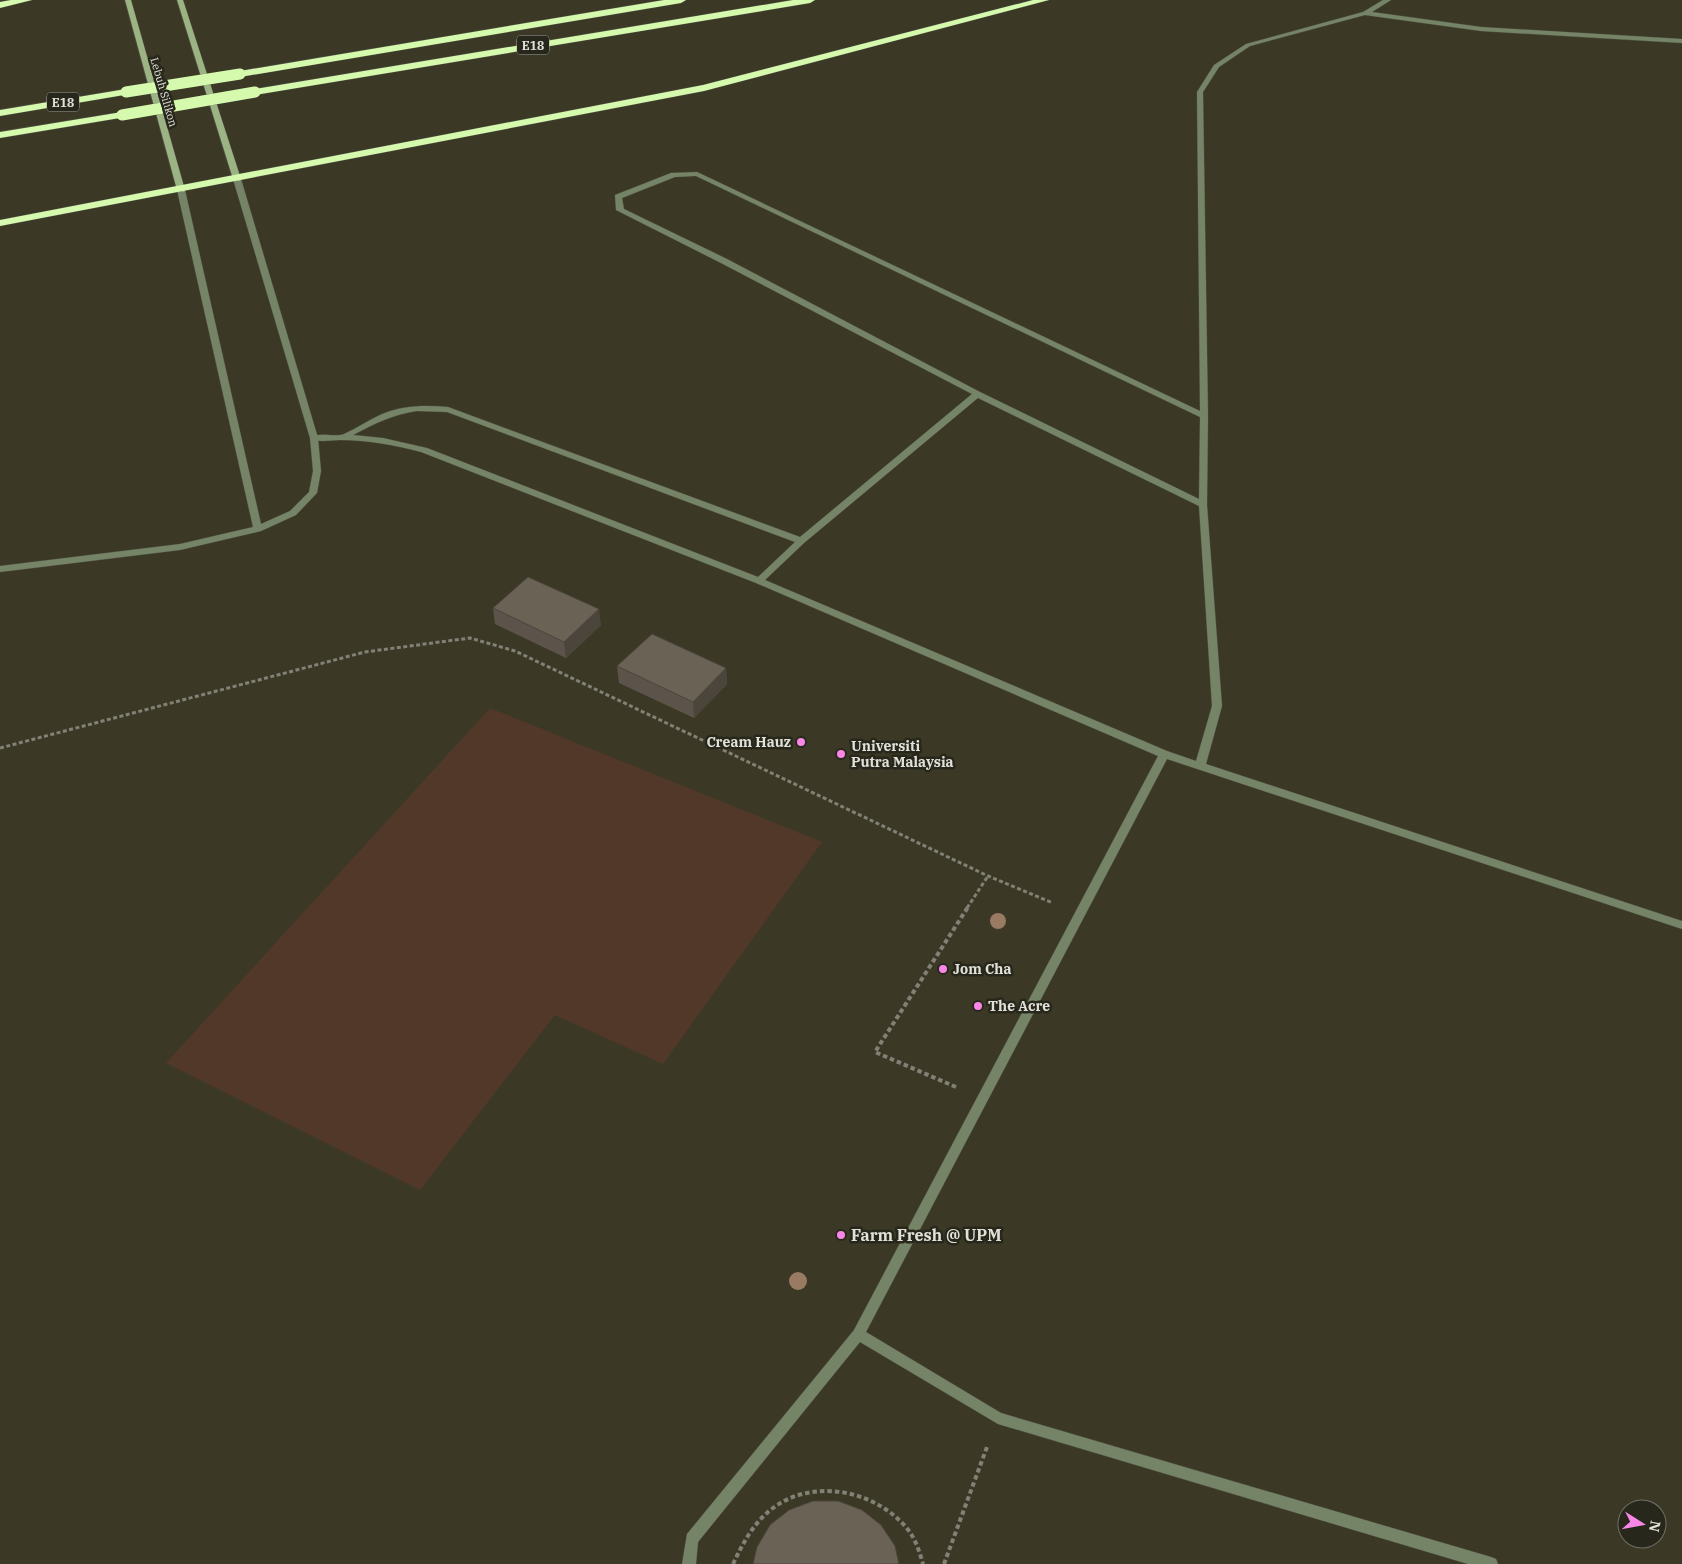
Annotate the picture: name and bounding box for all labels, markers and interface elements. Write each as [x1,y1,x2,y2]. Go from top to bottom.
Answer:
road number: E18 [517,36,549,54]
street label: Lebuh Silikon [147,56,181,128]
road number: E18 [47,92,79,111]
place label: Cream Hauz [706,733,791,751]
marker: Cream Hauz [795,736,807,748]
place label: Universiti Putra Malaysia [851,737,954,771]
marker: Universiti Putra Malaysia [835,748,847,760]
place label: Jom Cha [953,960,1011,978]
marker: Jom Cha [937,963,949,975]
place label: The Acre [988,997,1050,1015]
marker: The Acre [972,1000,984,1012]
place label: Farm Fresh @ UPM [851,1225,1002,1245]
marker: Farm Fresh @ UPM [835,1229,847,1241]
north arrow [1617,1499,1667,1549]
text: N [1645,1519,1665,1534]

